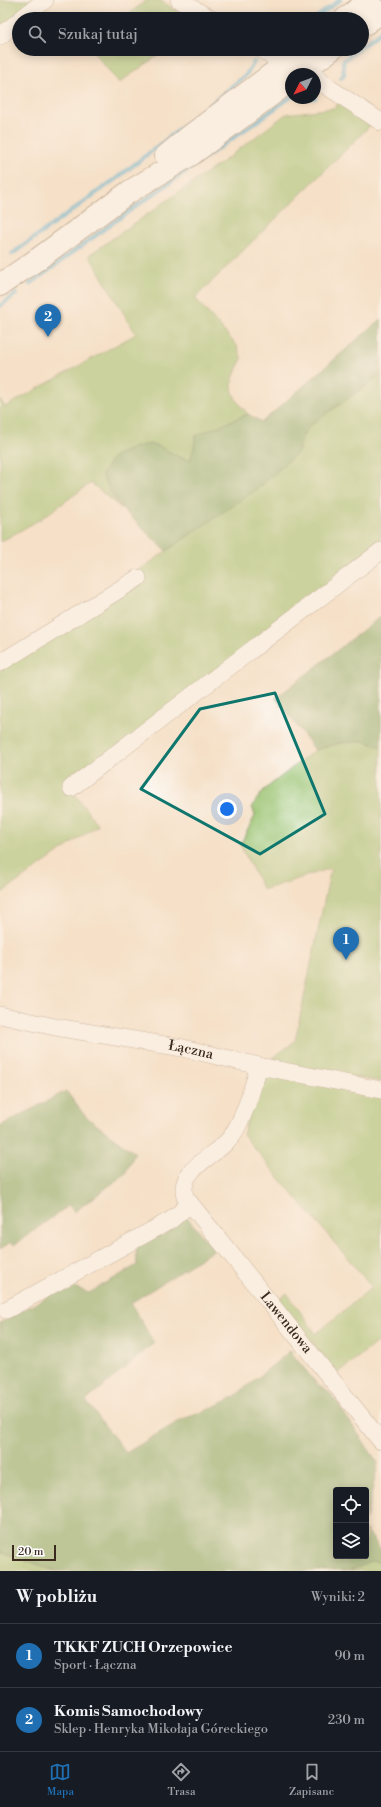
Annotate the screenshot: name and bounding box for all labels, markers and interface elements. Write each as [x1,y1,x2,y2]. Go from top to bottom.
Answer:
search box [12,12,369,56]
icon: search [26,23,48,45]
text: Szukaj tutaj [58,25,138,44]
north arrow [285,68,321,104]
pin: 2 [35,304,61,337]
your location [217,799,237,819]
pin: 1 [333,927,359,960]
street label: Łączna [167,1037,216,1064]
street label: Lawendowa [256,1288,317,1358]
map controls [333,1487,369,1559]
button: locate [333,1487,369,1523]
button: layers [333,1523,369,1559]
scale bar [12,1543,56,1562]
text: 20 m [18,1545,43,1559]
text: W pobliżu [16,1586,97,1608]
text: Wyniki: 2 [311,1589,365,1605]
text: TKKF ZUCH Orzepowice [54,1638,232,1657]
text: 1 [26,1648,32,1664]
text: 90 m [334,1648,365,1664]
text: Sport · Łączna [54,1657,137,1673]
text: Komis Samochodowy [54,1702,203,1721]
text: 2 [25,1712,33,1728]
text: 230 m [328,1712,365,1728]
text: Sklep · Henryka Mikołaja Góreckiego [54,1721,268,1737]
tab: Mapa [47,1761,74,1799]
tab: Trasa [168,1761,195,1799]
tab: Zapisane [289,1761,334,1799]

